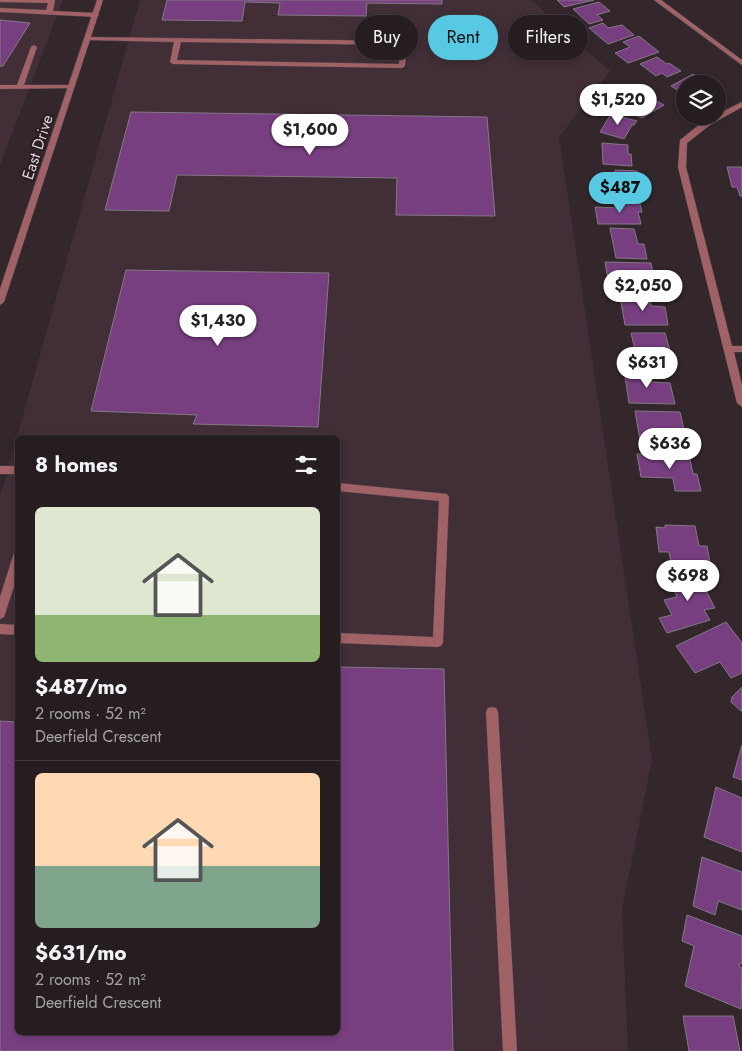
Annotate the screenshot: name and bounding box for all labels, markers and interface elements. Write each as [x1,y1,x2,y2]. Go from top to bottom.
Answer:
chip: Buy [355,15,418,60]
chip: Rent [428,15,498,60]
chip: Filters [508,15,588,60]
map controls [676,75,726,125]
button: layers [676,75,726,125]
pin: $1,520 [577,84,659,126]
text: $1,520 [591,88,645,111]
street label: East Drive [16,112,59,183]
pin: $1,600 [269,114,351,156]
text: $1,600 [282,118,338,141]
pin: $487 [590,172,650,214]
text: $487 [600,176,640,199]
pin: $2,050 [602,270,684,312]
text: $2,050 [614,274,672,297]
pin: $1,430 [177,304,259,347]
text: $1,430 [191,309,245,332]
pin: $631 [617,346,677,389]
text: $631 [628,351,666,374]
pin: $636 [640,428,700,470]
text: $636 [649,432,691,455]
text: 8 homes [35,450,118,480]
icon: filters [292,451,320,479]
icon: home [133,540,223,630]
pin: $698 [658,560,718,602]
text: $698 [667,564,709,587]
text: $487/mo [35,672,127,702]
text: 2 rooms · 52 m² [35,702,146,725]
text: Deerfield Crescent [35,725,161,748]
icon: home [133,805,223,895]
text: $631/mo [35,938,127,968]
text: 2 rooms · 52 m² [35,968,146,991]
text: Deerfield Crescent [35,991,161,1014]

